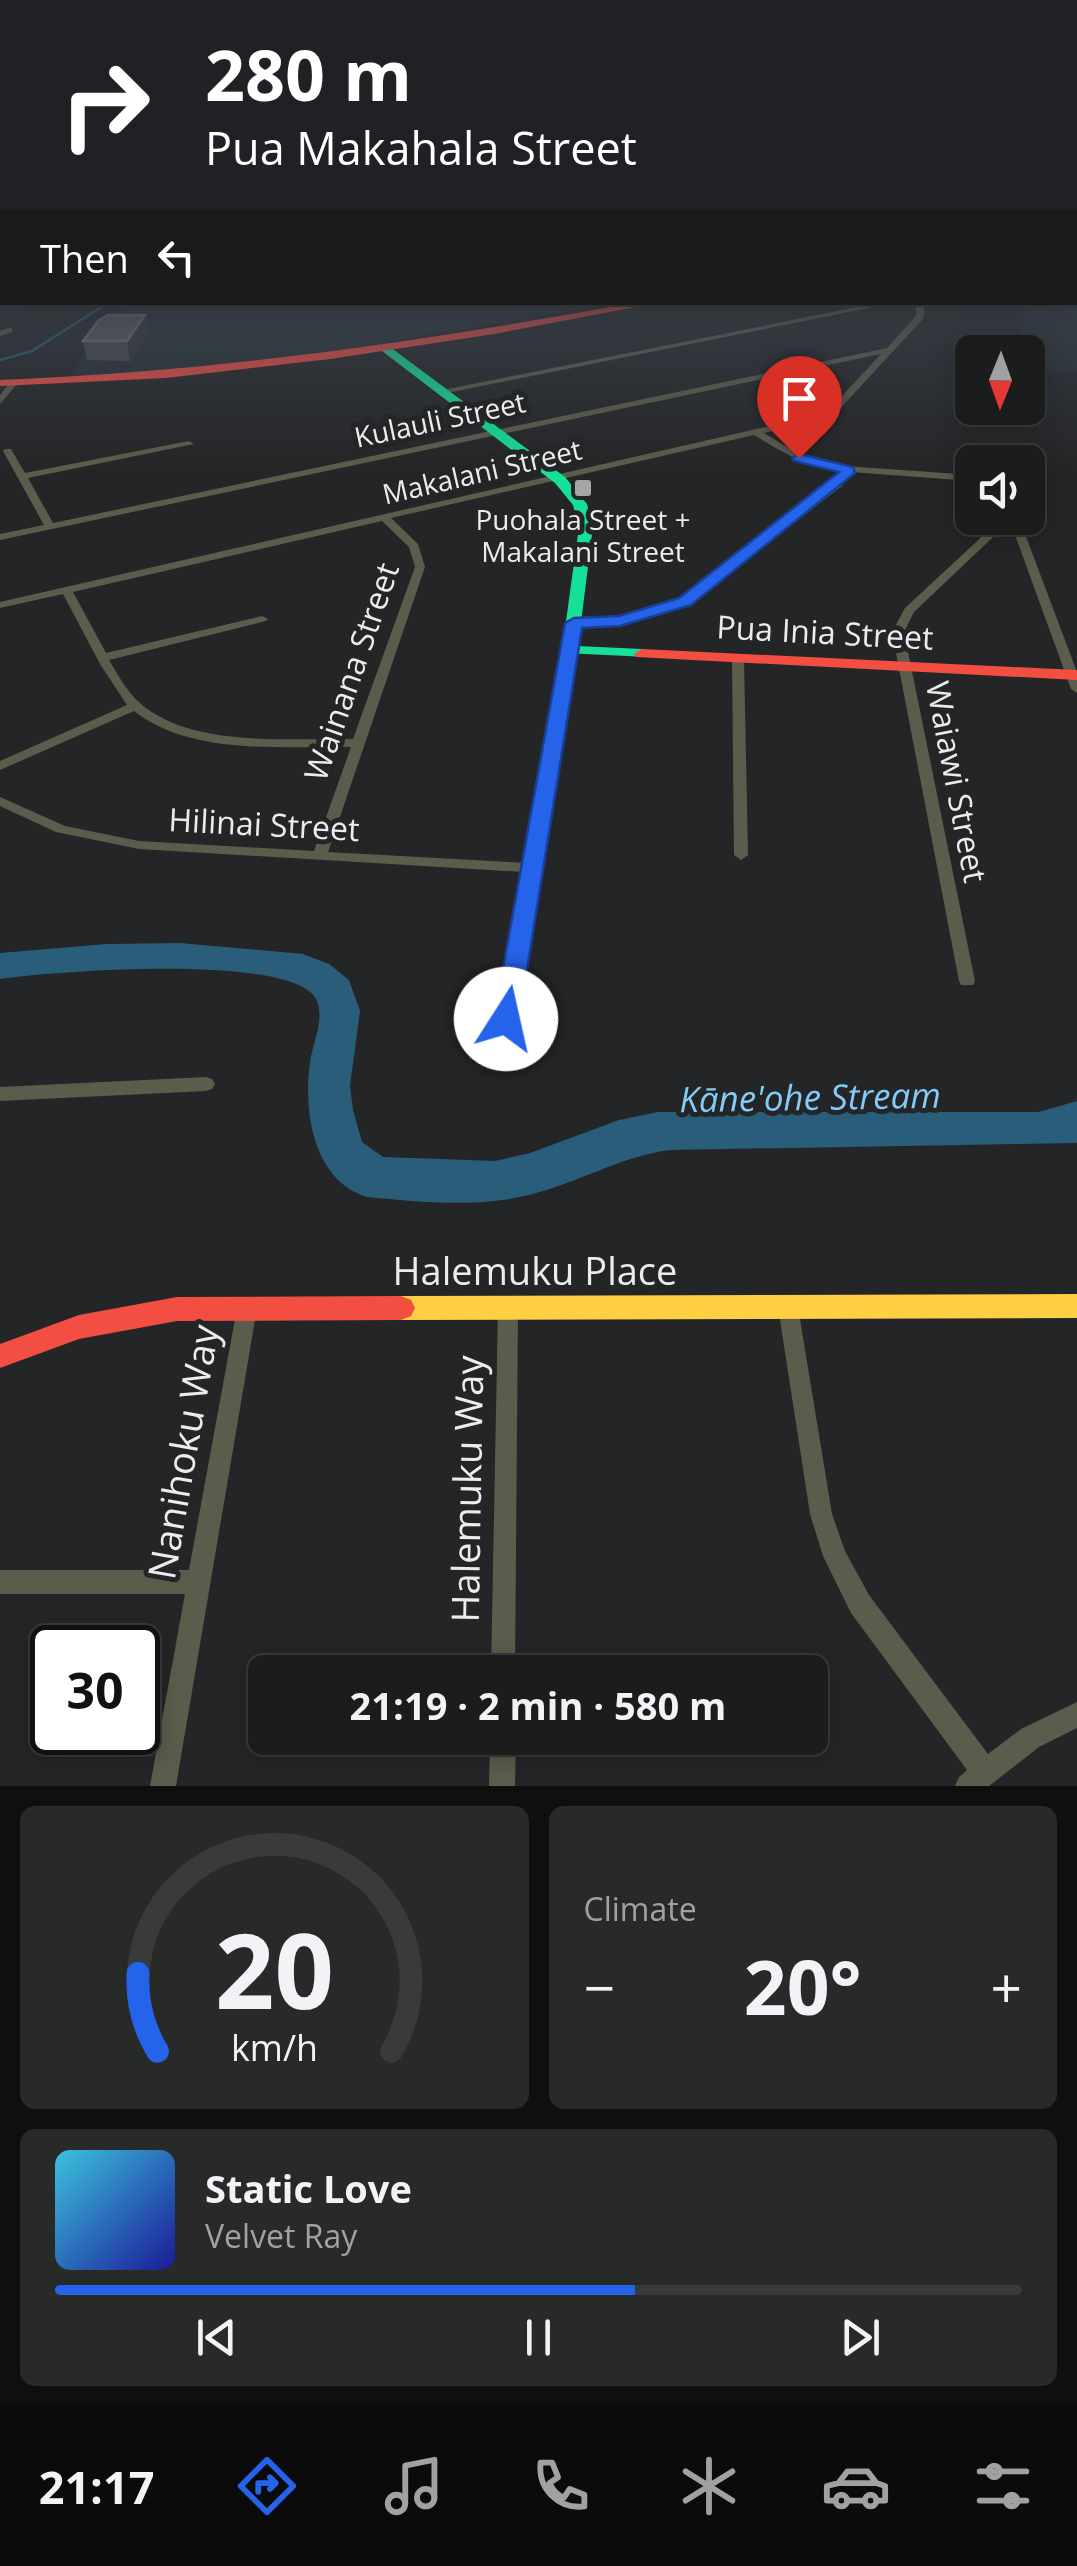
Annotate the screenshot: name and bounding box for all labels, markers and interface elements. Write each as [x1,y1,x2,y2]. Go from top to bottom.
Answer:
text: 280 m [205,26,412,122]
icon: right [40,40,170,170]
text: Pua Makahala Street [205,117,637,178]
icon: left [149,230,204,285]
text: Then [40,232,129,284]
north arrow [955,335,1045,425]
map controls [955,335,1045,535]
pin [757,356,842,459]
icon: arrive [772,371,827,426]
street label: Kulauli Street [351,382,529,456]
street label: Makalani Street [378,430,585,512]
button: sound [955,445,1045,535]
marker: Puohala Street + Makalani Street [572,477,594,499]
place label: Puohala Street + Makalani Street [476,500,690,570]
street label: Wainana Street [293,557,408,786]
street label: Pua Inia Street [716,604,935,659]
street label: Waiawi Street [917,678,998,886]
street label: Hilinai Street [168,797,361,850]
position arrow [454,967,558,1071]
water label: Kāne'ohe Stream [679,1071,941,1122]
street label: Halemuku Place [393,1244,677,1296]
street label: Nanihoku Way [134,1320,230,1583]
street label: Halemuku Way [438,1354,494,1623]
speed limit sign: 30 [30,1625,160,1755]
text: 21:19 · 2 min · 580 m [350,1679,726,1731]
text: Climate [584,1887,697,1930]
text: 20 [215,1898,334,2039]
text: 20° [744,1935,862,2037]
text: − [584,1949,615,2024]
text: + [991,1949,1022,2024]
text: km/h [231,2023,318,2071]
text: Static Love [205,2162,412,2214]
text: Velvet Ray [205,2214,357,2257]
icon: previous [189,2310,244,2365]
icon: pause [511,2310,566,2365]
icon: next [833,2310,888,2365]
icon: directions [232,2451,302,2521]
icon: music [379,2451,449,2521]
icon: phone [526,2451,596,2521]
icon: climate [674,2451,744,2521]
icon: car [821,2451,891,2521]
icon: filters [968,2451,1038,2521]
text: 21:17 [39,2456,154,2517]

